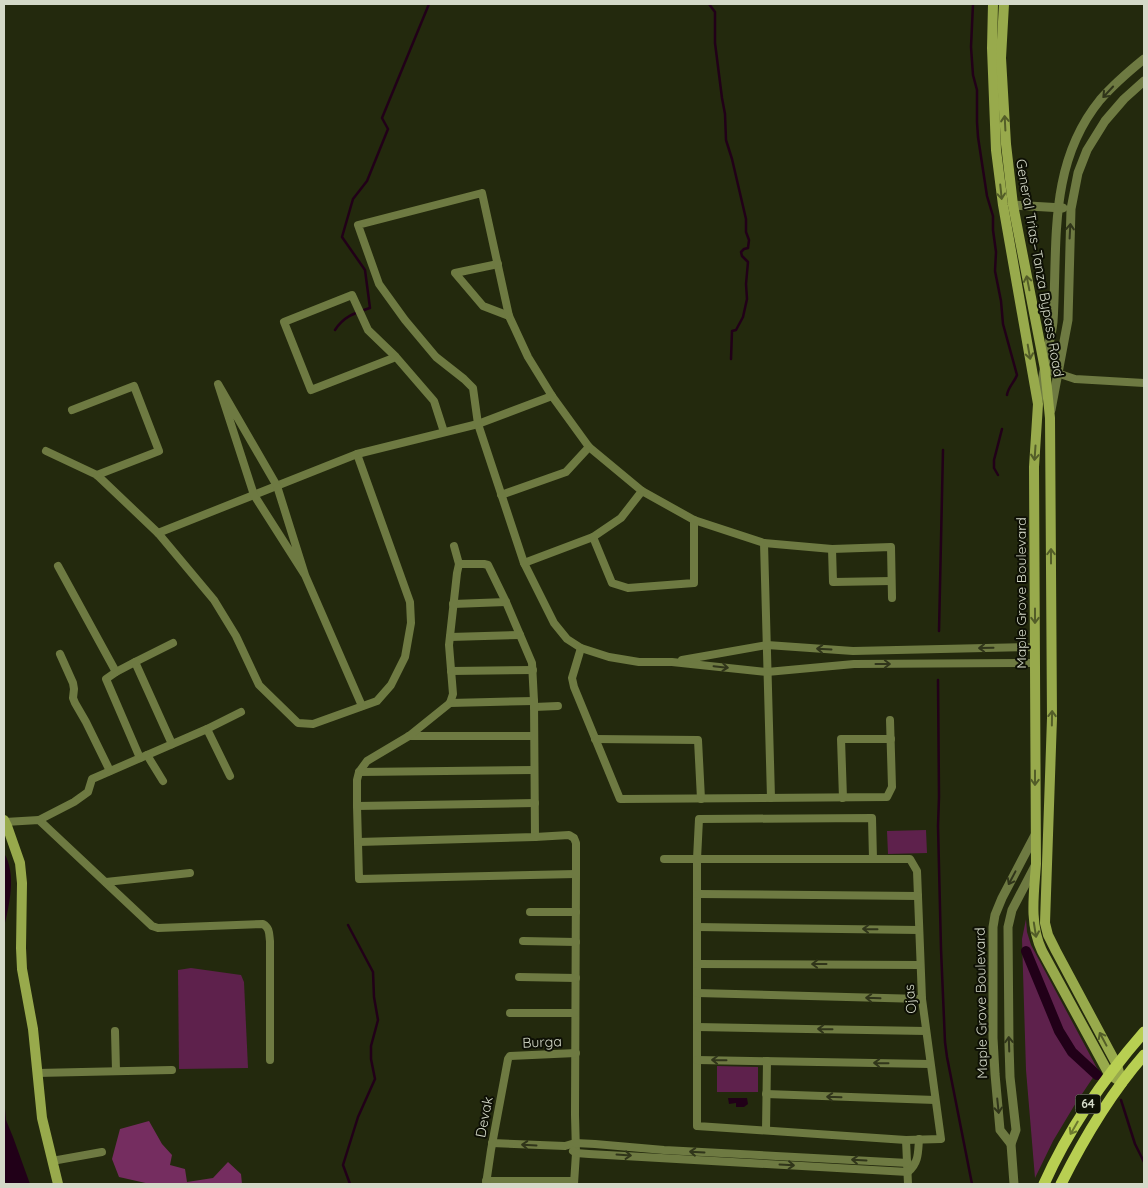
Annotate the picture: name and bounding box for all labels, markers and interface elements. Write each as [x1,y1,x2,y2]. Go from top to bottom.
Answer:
one-way arrow [1102,85,1114,98]
one-way arrow [1000,115,1009,131]
street label: General Trias–Tanza Bypass Road [1012,158,1068,378]
one-way arrow [996,184,1006,200]
one-way arrow [1066,223,1075,239]
one-way arrow [1023,276,1033,292]
one-way arrow [1024,344,1034,360]
one-way arrow [1030,445,1039,461]
street label: Maple Grove Boulevard [1012,517,1030,669]
one-way arrow [1046,548,1056,564]
one-way arrow [1030,607,1040,623]
one-way arrow [979,643,995,653]
one-way arrow [816,644,832,653]
one-way arrow [874,659,890,669]
one-way arrow [712,662,728,672]
one-way arrow [1047,710,1057,726]
one-way arrow [1030,770,1040,786]
one-way arrow [1007,870,1016,885]
one-way arrow [1031,921,1041,937]
one-way arrow [863,924,879,934]
street label: Maple Grove Boulevard [971,927,991,1079]
one-way arrow [811,959,828,969]
street label: Ojas [900,983,920,1015]
one-way arrow [865,993,882,1003]
one-way arrow [817,1025,833,1034]
street label: Burga [522,1032,562,1052]
one-way arrow [1097,1032,1107,1047]
one-way arrow [1004,1037,1014,1053]
one-way arrow [711,1055,728,1065]
one-way arrow [874,1058,890,1068]
one-way arrow [826,1092,842,1101]
road number: 64 [1076,1094,1100,1114]
street label: Devak [471,1095,497,1139]
one-way arrow [993,1098,1003,1114]
one-way arrow [1069,1120,1079,1135]
one-way arrow [521,1140,537,1149]
one-way arrow [689,1147,706,1157]
one-way arrow [616,1151,632,1160]
one-way arrow [851,1156,867,1165]
one-way arrow [778,1160,794,1169]

